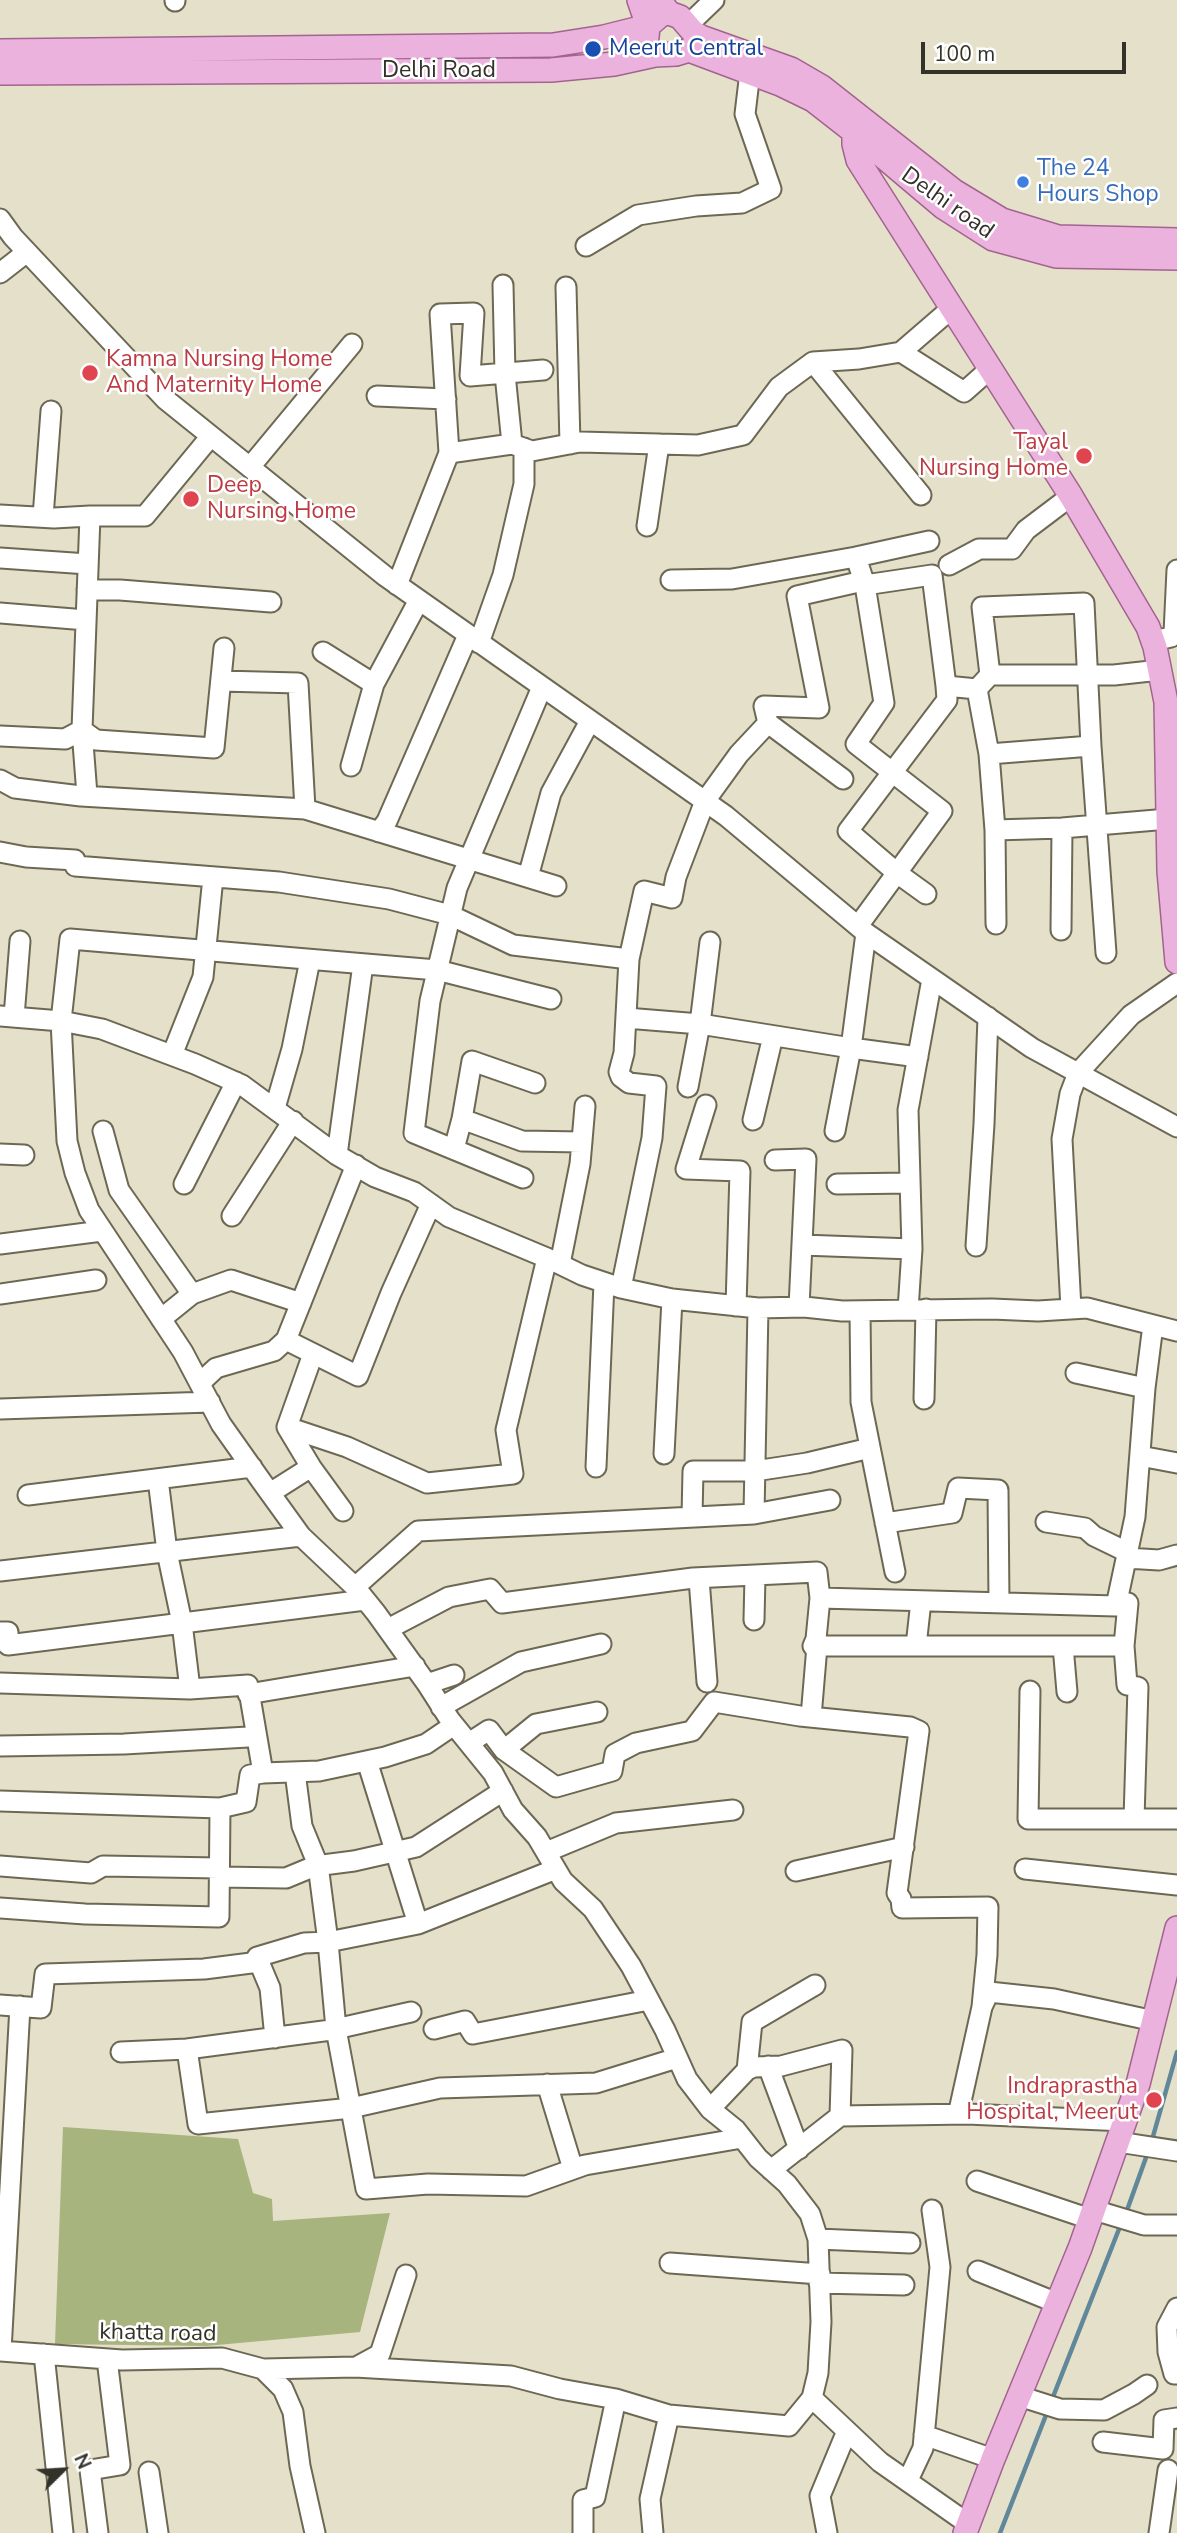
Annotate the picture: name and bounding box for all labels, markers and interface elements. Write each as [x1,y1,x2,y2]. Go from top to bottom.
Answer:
scale bar [925,28,1130,72]
place label: Meerut Central [609,35,763,63]
marker: Meerut Central [583,39,603,59]
text: 100 m [934,40,995,68]
street label: Delhi Road [382,57,496,85]
place label: The 24 Hours Shop [1037,155,1159,209]
street label: Delhi road [895,162,999,246]
marker: The 24 Hours Shop [1015,174,1031,190]
place label: Kamna Nursing Home And Maternity Home [106,346,333,400]
marker: Kamna Nursing Home And Maternity Home [80,363,100,383]
place label: Tayal Nursing Home [919,429,1068,483]
marker: Tayal Nursing Home [1074,446,1094,466]
place label: Deep Nursing Home [207,472,356,526]
marker: Deep Nursing Home [181,489,201,509]
place label: Indraprastha Hospital, Meerut [966,2073,1138,2127]
marker: Indraprastha Hospital, Meerut [1144,2090,1164,2110]
street label: khatta road [99,2319,217,2349]
north arrow [28,2435,98,2505]
text: N [67,2450,97,2473]

